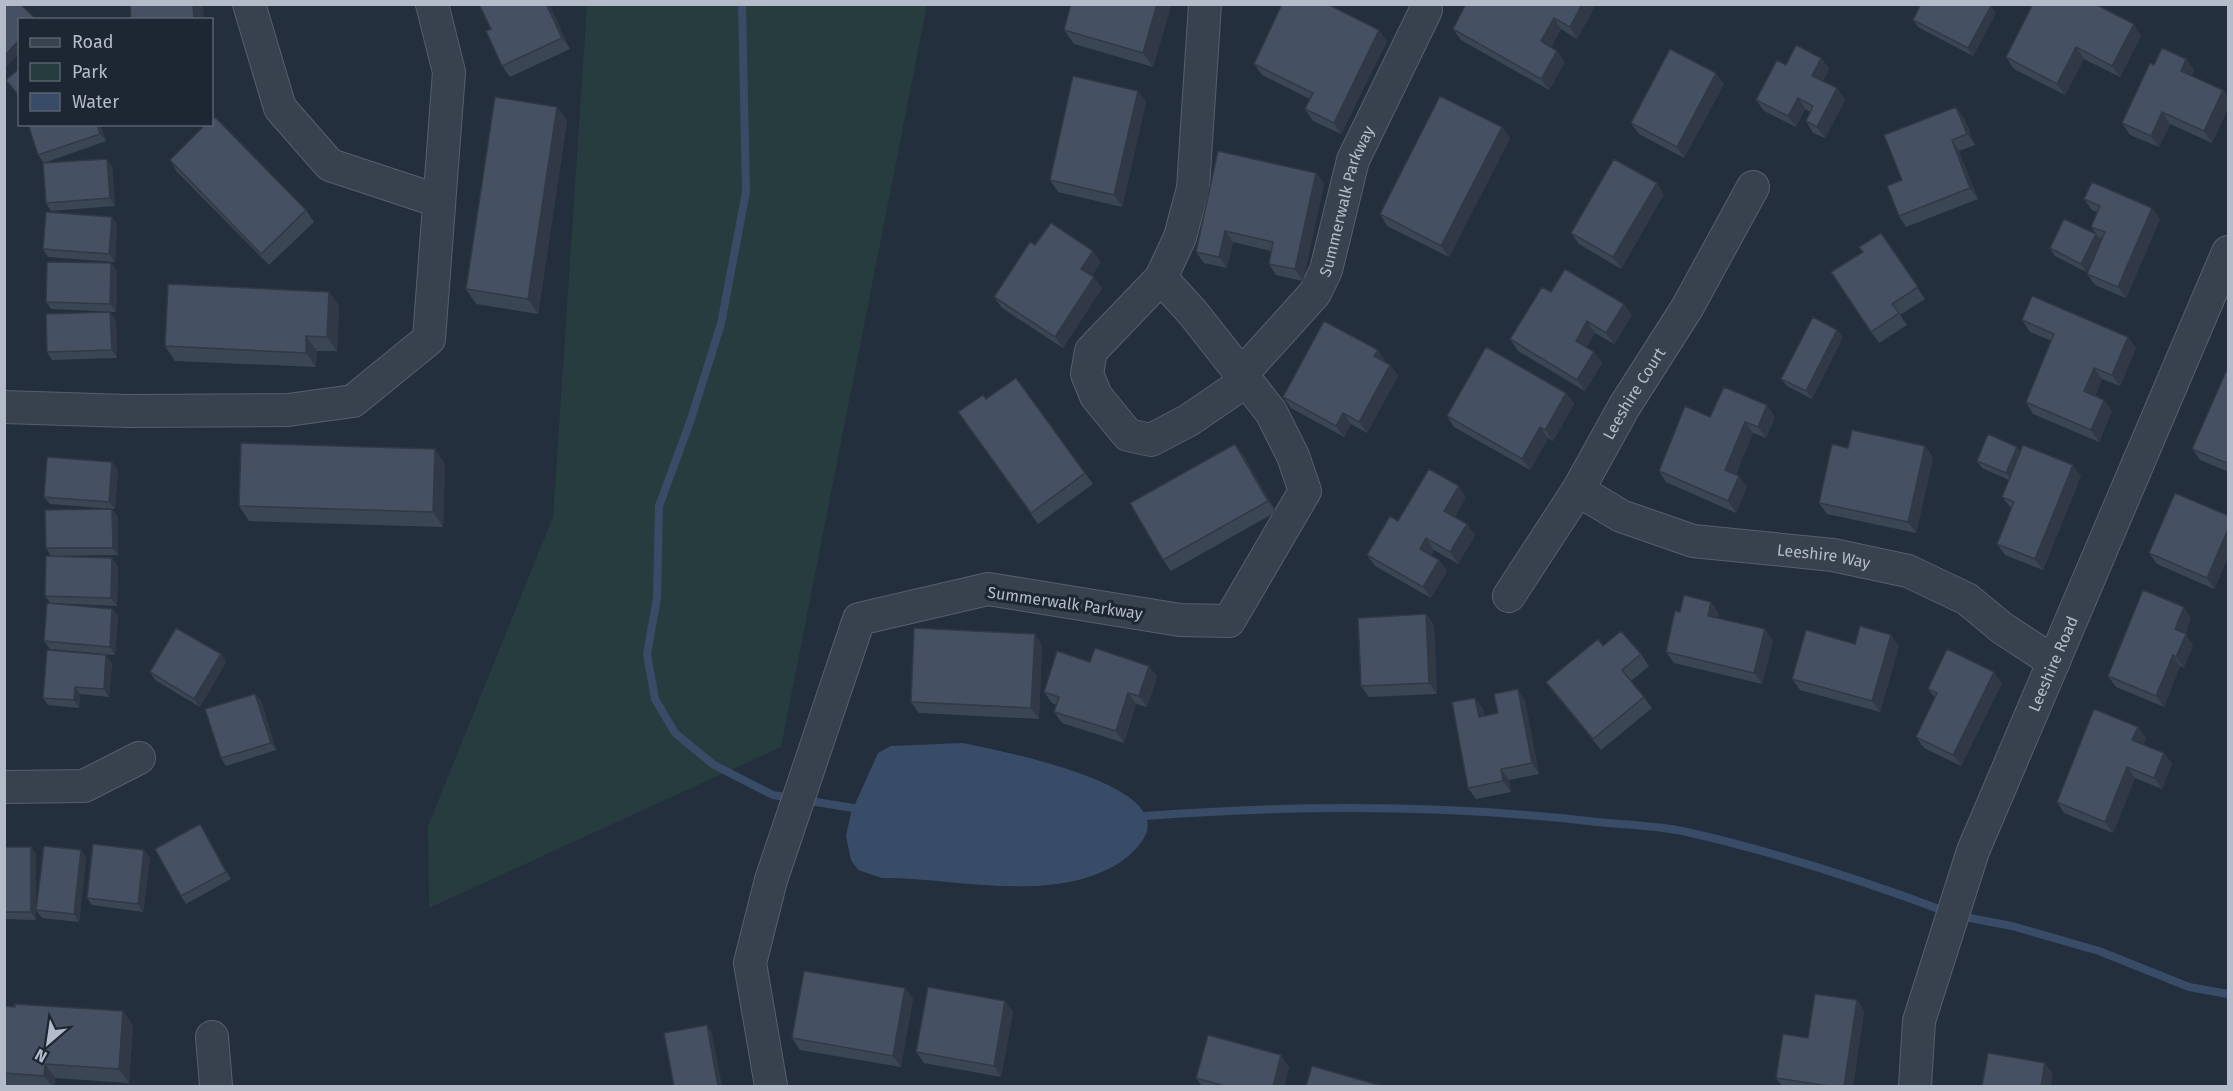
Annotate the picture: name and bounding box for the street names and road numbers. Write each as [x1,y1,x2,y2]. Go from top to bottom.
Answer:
street label: Summerwalk Parkway [1315,122,1378,280]
street label: Leeshire Court [1598,344,1669,443]
street label: Leeshire Way [1776,540,1872,572]
street label: Summerwalk Parkway [986,583,1144,623]
street label: Leeshire Road [2024,613,2081,714]

